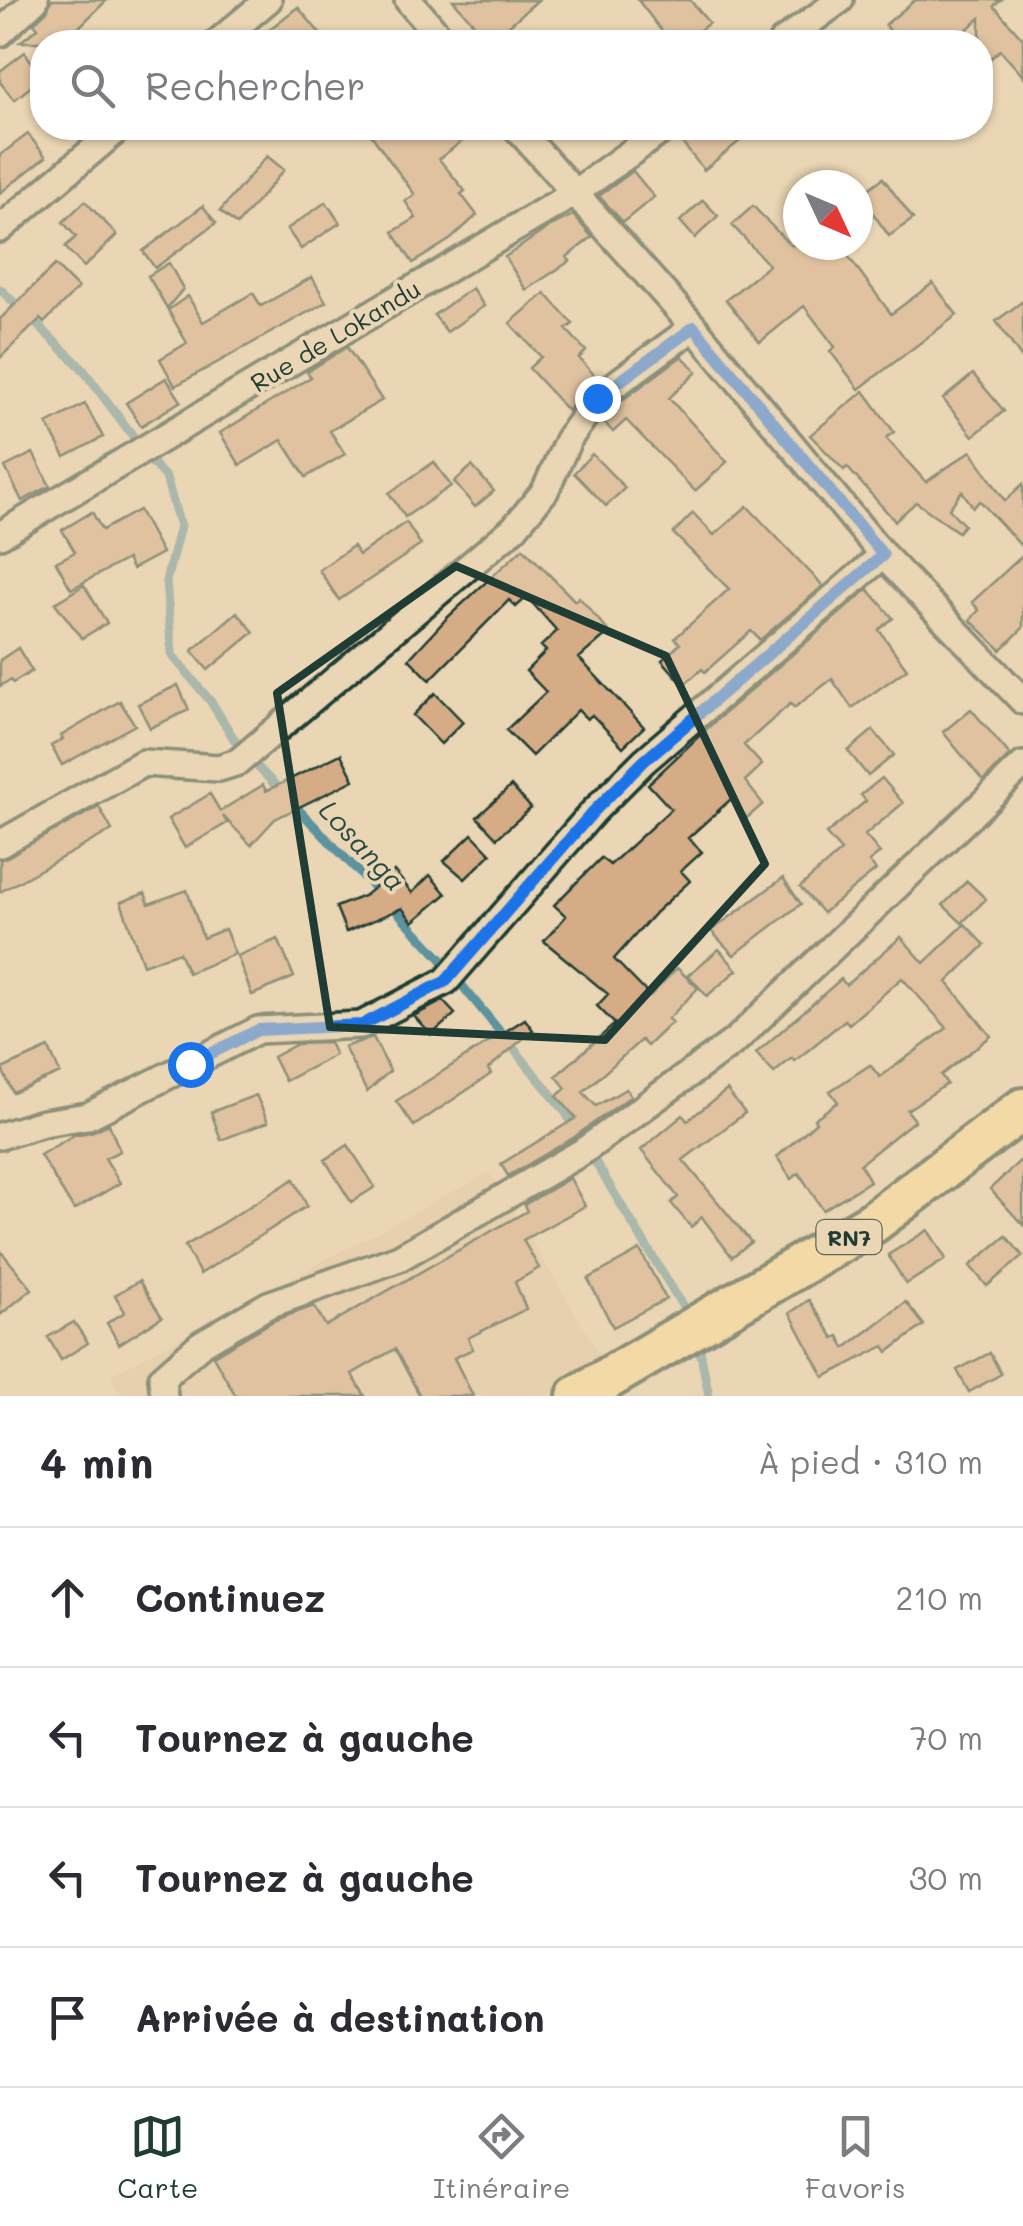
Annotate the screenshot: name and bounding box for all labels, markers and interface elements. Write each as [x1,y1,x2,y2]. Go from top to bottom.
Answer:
search box [30,30,993,140]
icon: search [65,58,120,113]
text: Rechercher [145,60,366,110]
north arrow [783,170,873,260]
street label: Rue de Lokandu [244,272,426,398]
route end [575,376,621,422]
water label: Losanga [312,792,414,898]
route start [168,1042,214,1088]
road number: RN7 [816,1220,882,1254]
text: 4 min [40,1434,153,1489]
text: À pied · 310 m [758,1440,983,1482]
icon: ahead [40,1570,95,1625]
text: Continuez [135,1572,326,1622]
text: 210 m [895,1576,983,1618]
icon: left [40,1710,95,1765]
text: Tournez à gauche [135,1712,474,1762]
text: 70 m [910,1716,983,1758]
icon: left [40,1850,95,1905]
text: Tournez à gauche [135,1852,474,1902]
text: 30 m [909,1856,983,1898]
icon: arrive [40,1990,95,2045]
text: Arrivée à destination [135,1992,545,2042]
tab: Carte [117,2109,198,2205]
tab: Itinéraire [433,2109,570,2205]
tab: Favoris [805,2109,906,2205]

